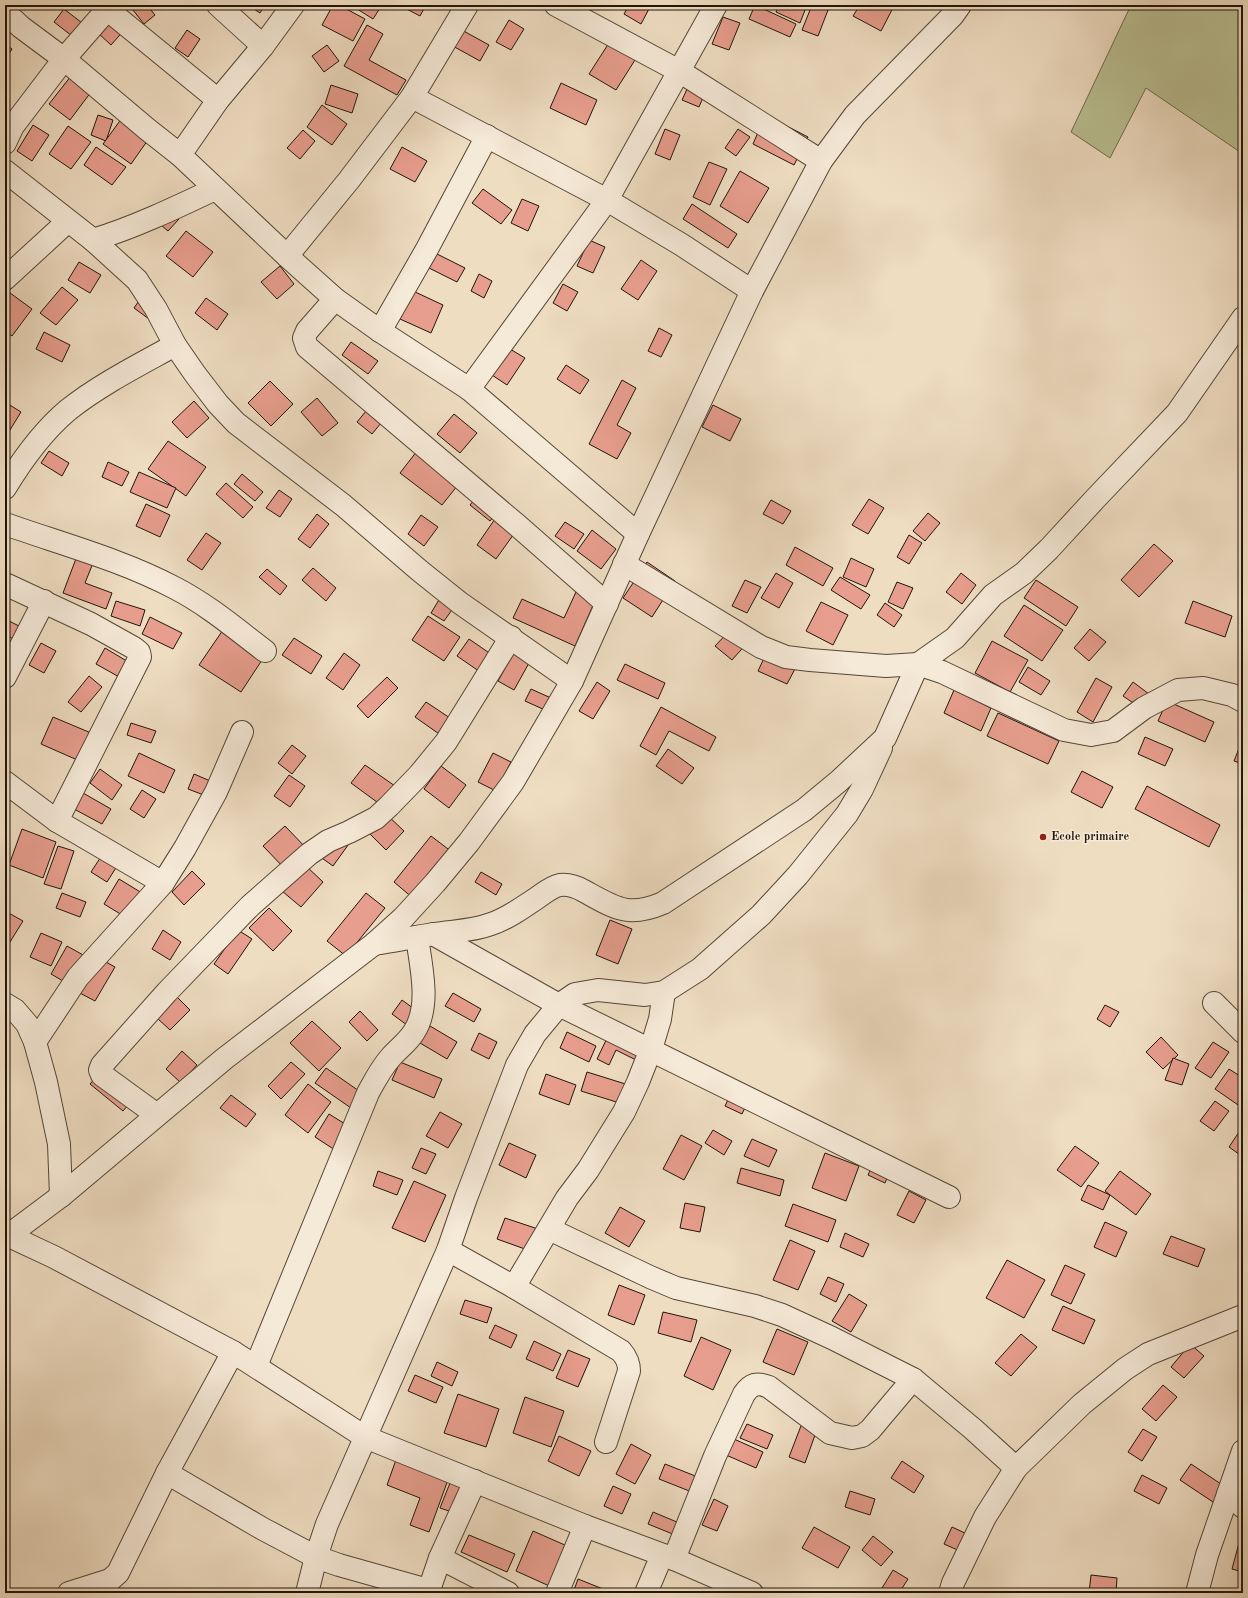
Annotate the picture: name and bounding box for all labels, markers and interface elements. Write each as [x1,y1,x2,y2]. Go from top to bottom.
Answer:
place label: Ecole primaire [1051,831,1129,843]
marker: Ecole primaire [1038,832,1048,842]

